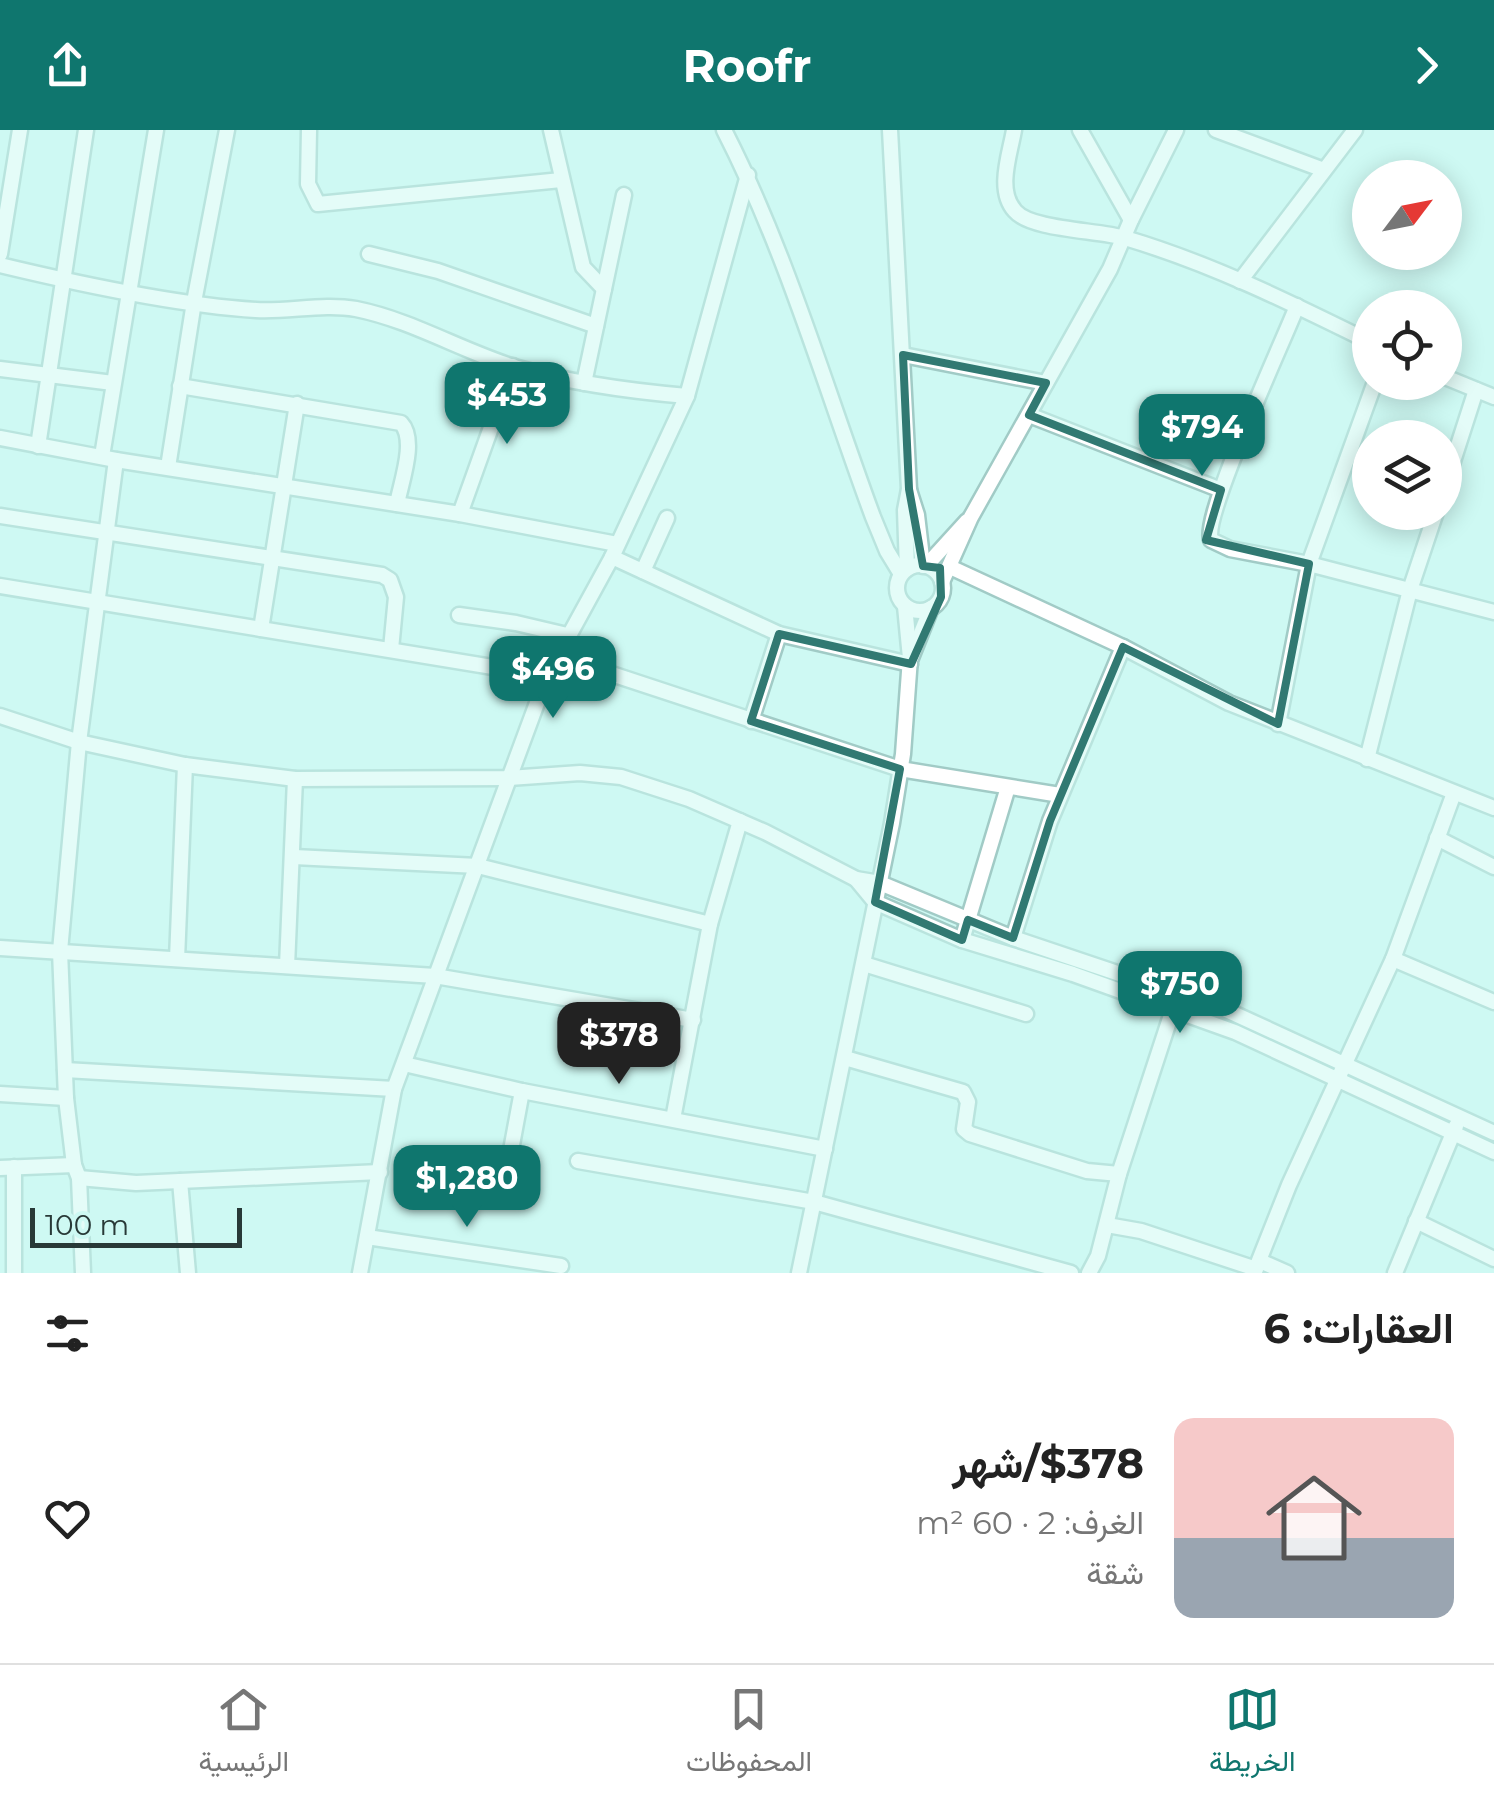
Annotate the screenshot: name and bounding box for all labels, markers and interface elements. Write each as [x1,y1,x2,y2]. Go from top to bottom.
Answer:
icon: share [40,38,95,93]
text: Roofr [683,38,811,93]
icon: forward [1399,38,1454,93]
north arrow [1352,160,1462,270]
map controls [1352,160,1462,530]
button: locate [1352,290,1462,400]
pin: $453 [448,362,566,447]
text: $453 [467,375,547,414]
pin: $794 [1143,394,1261,479]
text: $794 [1161,407,1243,446]
button: layers [1352,420,1462,530]
pin: $496 [494,636,612,721]
text: $496 [511,649,595,688]
pin: $750 [1121,951,1239,1036]
text: $750 [1140,964,1220,1003]
pin: $378 [560,1002,678,1087]
text: $378 [579,1015,659,1054]
pin: $1,280 [386,1145,548,1230]
text: $1,280 [415,1158,519,1197]
scale bar [30,1203,242,1248]
text: 100 m [45,1208,129,1242]
text: العقارات: 6 [1264,1302,1454,1354]
icon: filters [40,1306,95,1361]
text: $378/شهر [952,1437,1144,1489]
icon: home [1254,1458,1374,1578]
icon: heart [40,1491,95,1546]
text: الغرف: 2 · 60 m² [916,1503,1144,1542]
text: شقة [1086,1553,1144,1592]
tab: الرئيسية [198,1682,289,1786]
tab: المحفوظات [686,1682,812,1786]
tab: الخريطة [1209,1682,1296,1786]

